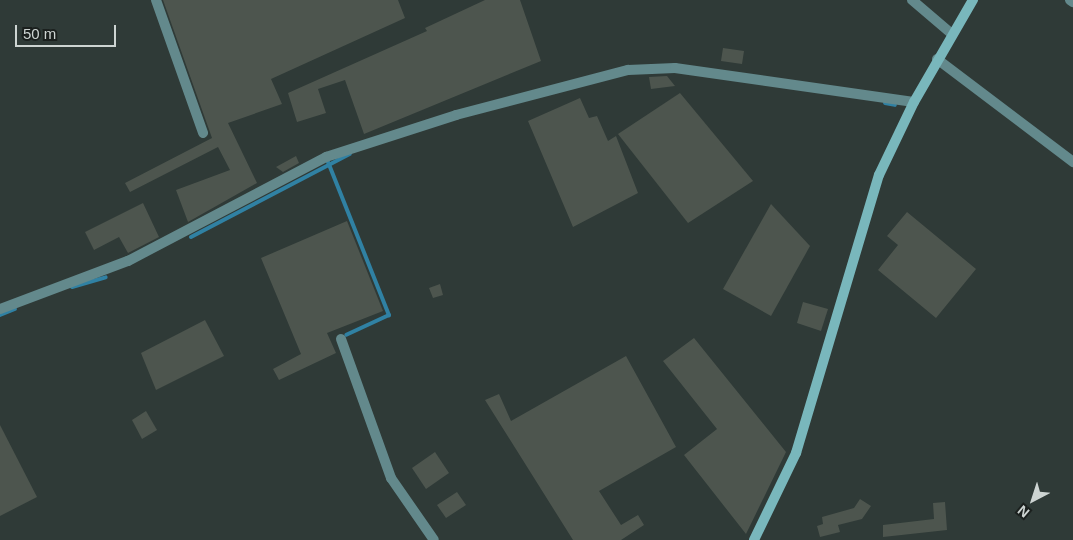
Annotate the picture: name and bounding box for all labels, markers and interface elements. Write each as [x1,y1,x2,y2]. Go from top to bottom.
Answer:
scale bar [18,15,119,47]
text: 50 m [23,25,56,42]
north arrow [1008,475,1058,525]
text: N [1014,502,1032,521]

